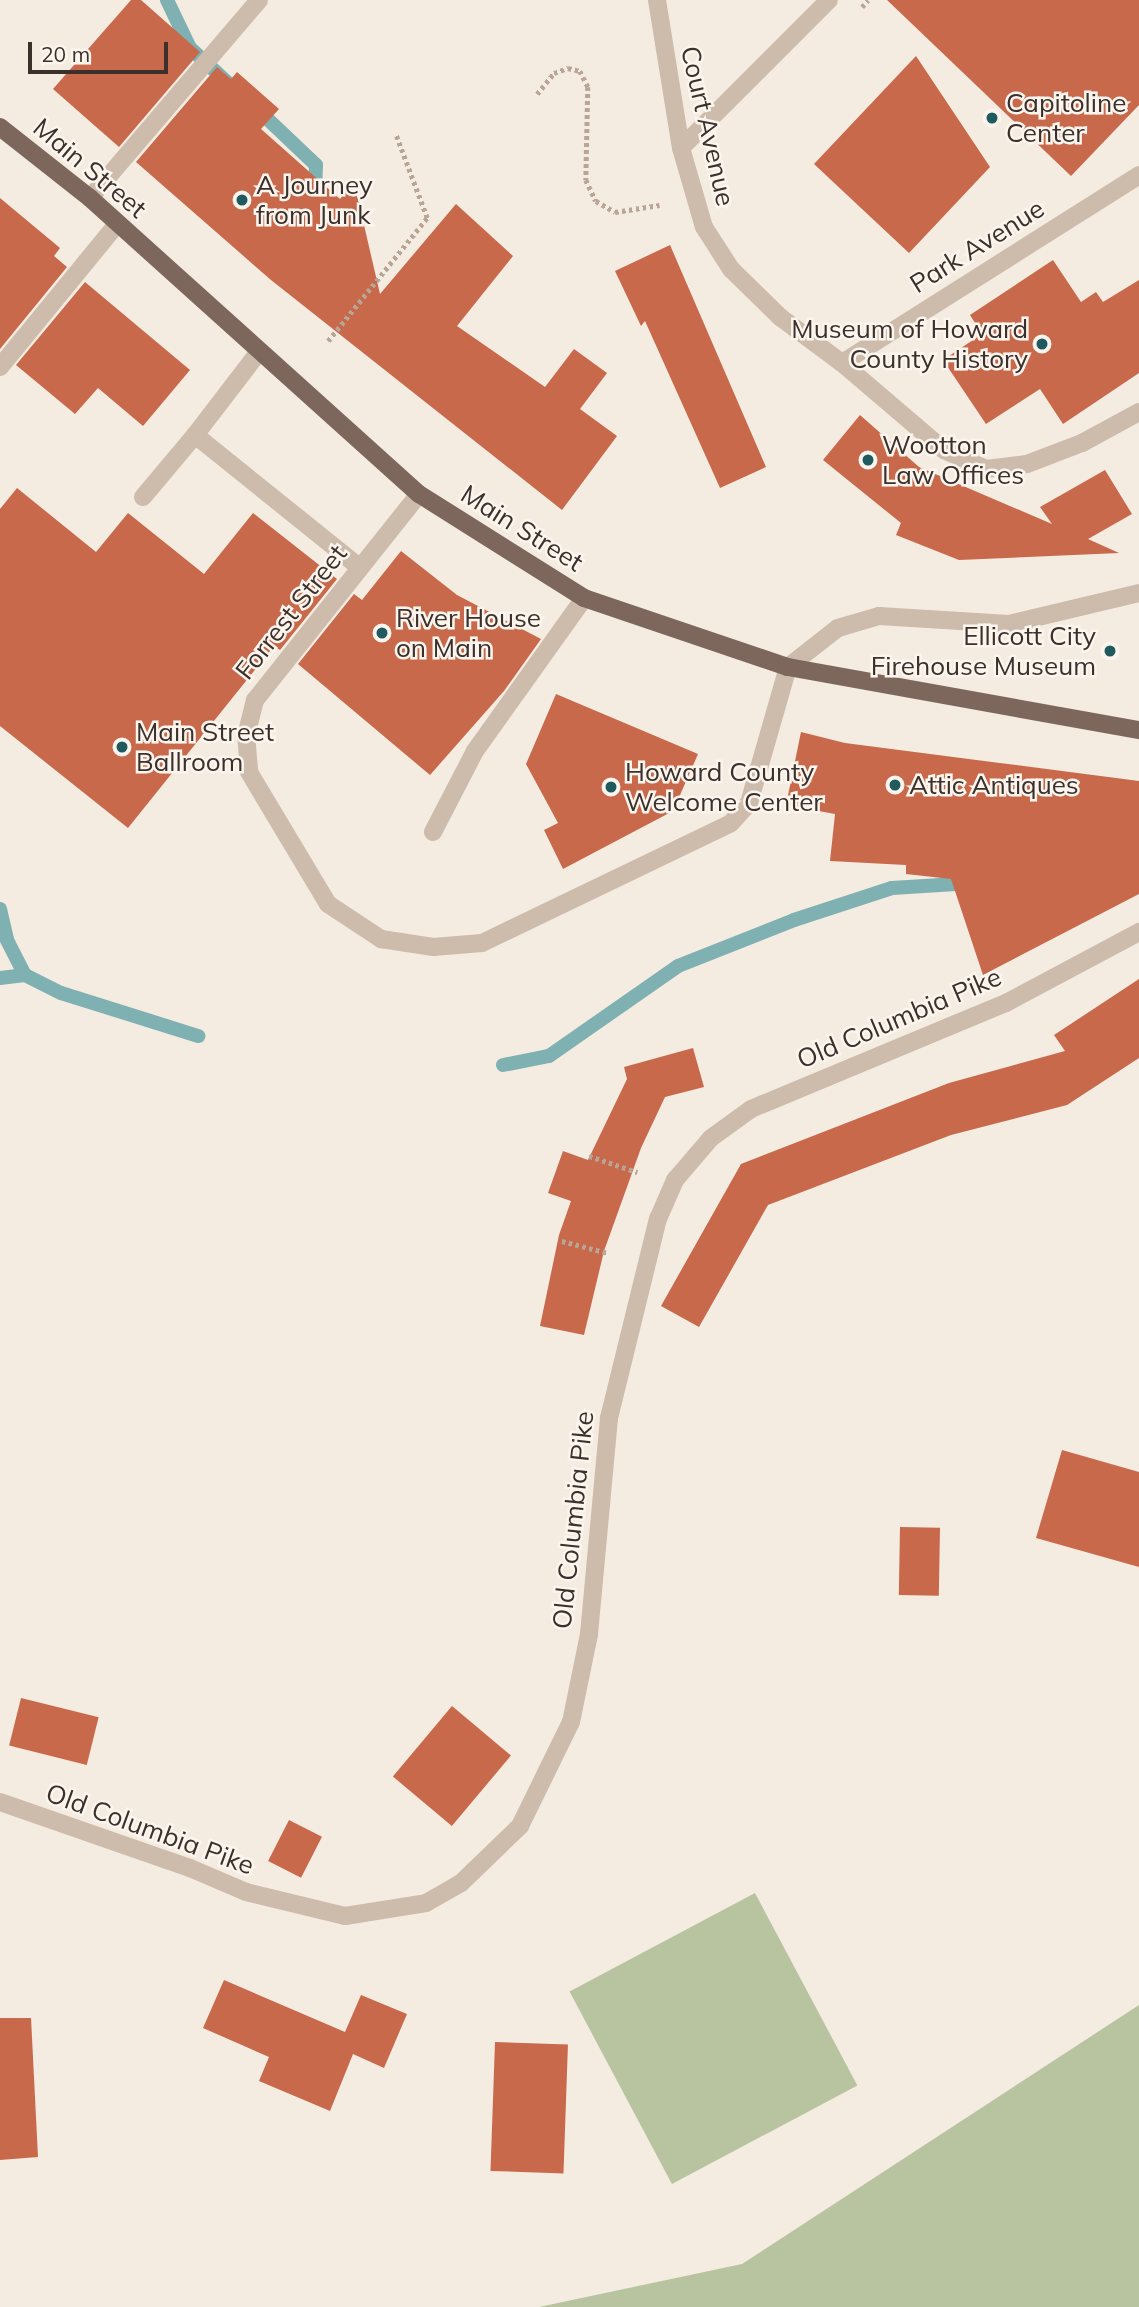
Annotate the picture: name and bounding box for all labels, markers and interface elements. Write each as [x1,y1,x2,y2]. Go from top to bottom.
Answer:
scale bar [32,28,172,72]
text: 20 m [41,41,90,67]
street label: Court Avenue [674,43,742,209]
place label: Capitoline Center [1006,87,1126,148]
marker: Capitoline Center [984,110,1000,126]
street label: Main Street [27,112,153,224]
place label: A Journey from Junk [256,169,373,230]
marker: A Journey from Junk [234,192,250,208]
street label: Park Avenue [904,192,1050,300]
place label: Museum of Howard County History [791,313,1028,374]
marker: Museum of Howard County History [1034,336,1050,352]
place label: Wootton Law Offices [882,429,1024,490]
marker: Wootton Law Offices [860,452,876,468]
street label: Main Street [455,478,589,578]
street label: Forrest Street [229,538,353,686]
place label: River House on Main [396,602,541,664]
place label: Ellicott City Firehouse Museum [871,620,1096,682]
marker: River House on Main [374,625,390,641]
marker: Ellicott City Firehouse Museum [1102,643,1118,659]
place label: Main Street Ballroom [136,716,274,778]
marker: Main Street Ballroom [114,739,130,755]
place label: Howard County Welcome Center [625,756,823,818]
place label: Attic Antiques [909,769,1079,801]
marker: Attic Antiques [887,777,903,793]
marker: Howard County Welcome Center [603,779,619,795]
street label: Old Columbia Pike [792,961,1006,1075]
street label: Old Columbia Pike [546,1410,600,1630]
street label: Old Columbia Pike [42,1777,258,1881]

